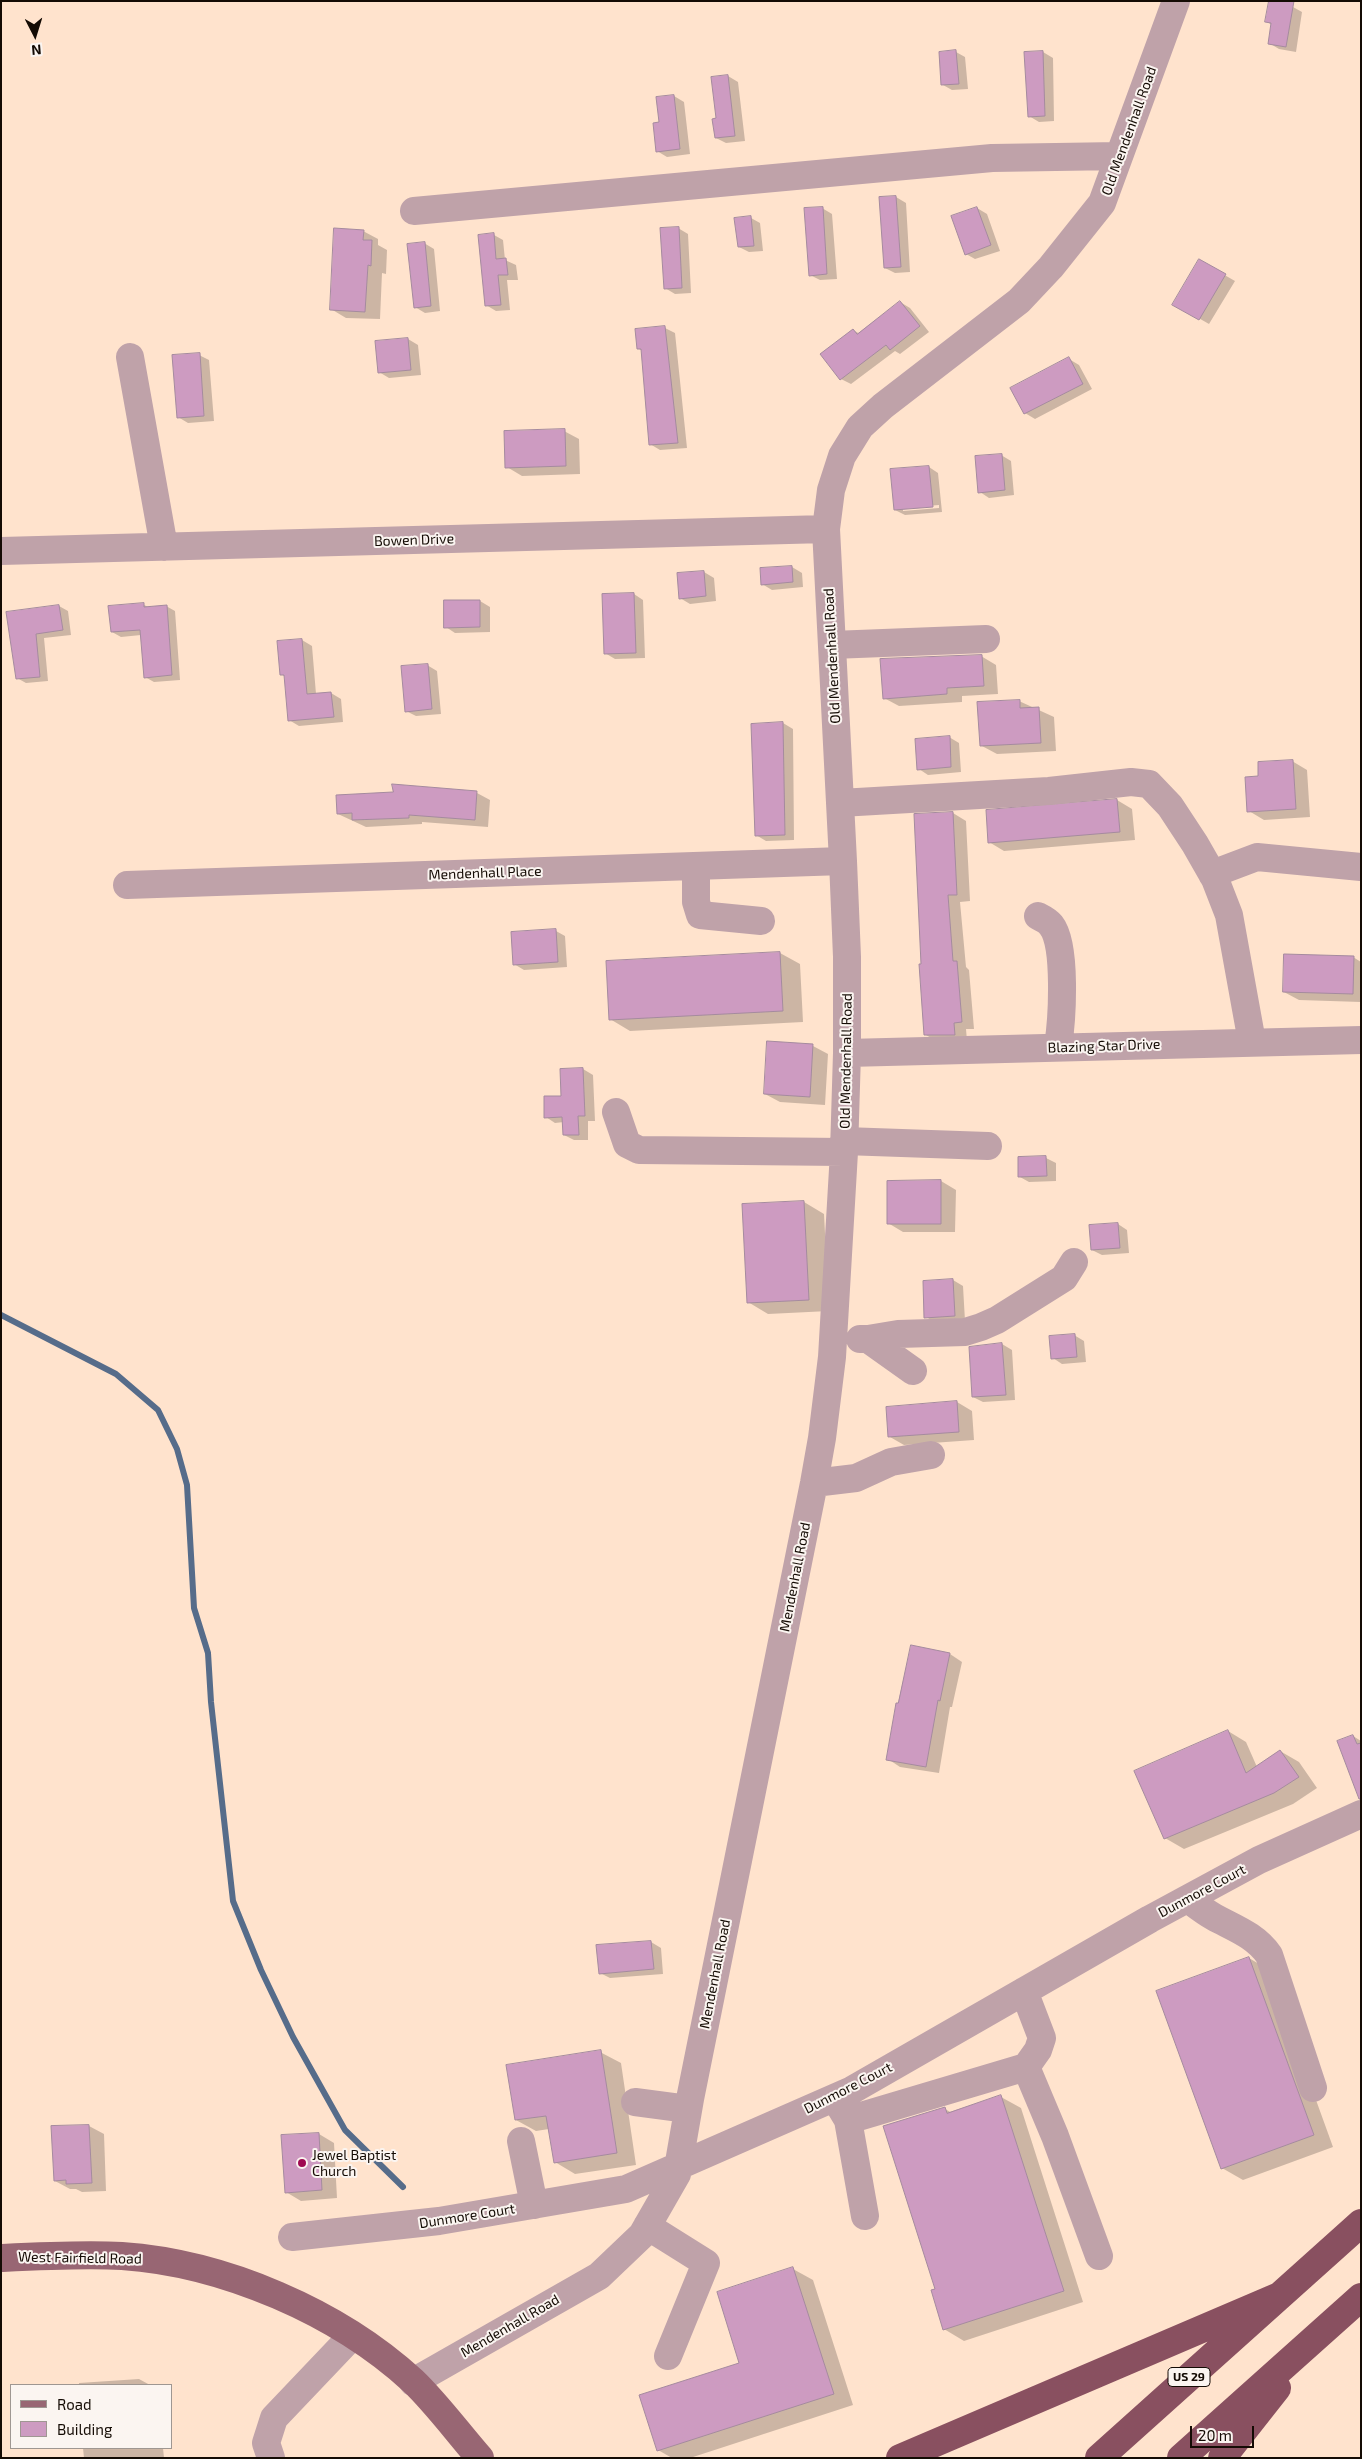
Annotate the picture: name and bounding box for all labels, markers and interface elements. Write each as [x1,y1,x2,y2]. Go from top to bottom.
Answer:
north arrow [10,10,60,60]
text: N [31,42,42,59]
street label: Old Mendenhall Road [1098,64,1160,198]
street label: Bowen Drive [374,530,454,550]
street label: Old Mendenhall Road [820,588,844,724]
street label: Mendenhall Place [428,863,542,883]
street label: Old Mendenhall Road [836,993,856,1129]
street label: Blazing Star Drive [1047,1036,1161,1056]
street label: Mendenhall Road [776,1521,814,1633]
street label: Dunmore Court [1155,1861,1249,1921]
street label: Mendenhall Road [696,1918,734,2030]
street label: Dunmore Court [801,2059,895,2117]
place label: Jewel Baptist Church [312,2147,396,2180]
marker: Jewel Baptist Church [296,2157,308,2169]
street label: Dunmore Court [418,2200,516,2232]
street label: West Fairfield Road [18,2249,142,2267]
street label: Mendenhall Road [458,2291,562,2361]
road number: US 29 [1168,2368,1210,2386]
legend [10,2384,172,2449]
text: Road [57,2395,92,2413]
scale bar [1192,2416,1256,2448]
text: Building [57,2420,112,2438]
text: 20 m [1198,2426,1232,2444]

